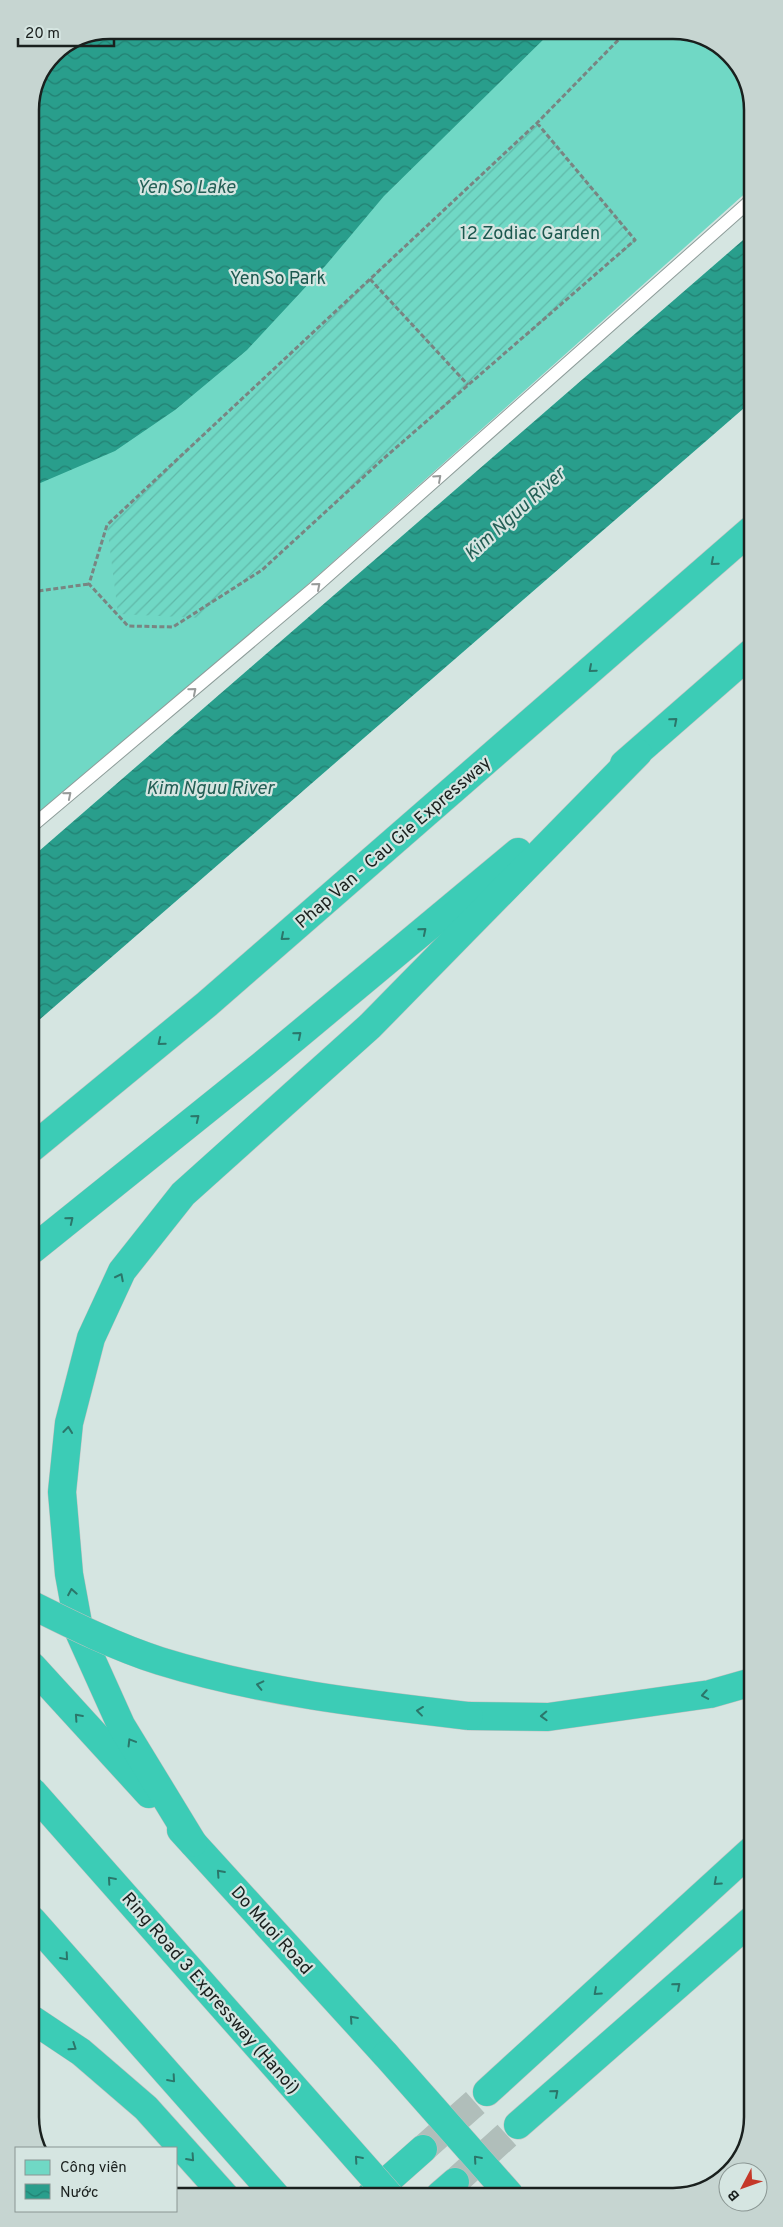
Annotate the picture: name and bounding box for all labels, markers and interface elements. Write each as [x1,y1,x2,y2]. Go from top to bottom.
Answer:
scale bar [18,15,114,47]
text: 20 m [25,25,60,44]
water label: Yen So Lake [137,176,235,200]
park label: 12 Zodiac Garden [460,223,600,246]
park label: Yen So Park [230,268,326,291]
water label: Kim Nguu River [460,462,572,566]
one-way arrow [432,475,441,483]
one-way arrow [711,557,720,565]
one-way arrow [311,582,320,591]
one-way arrow [588,663,597,672]
one-way arrow [187,687,196,696]
one-way arrow [669,717,678,726]
street label: Phap Van - Cau Gie Expressway [291,752,497,934]
water label: Kim Nguu River [146,777,276,801]
one-way arrow [63,792,72,801]
one-way arrow [418,928,427,937]
one-way arrow [281,931,290,940]
one-way arrow [293,1032,302,1041]
one-way arrow [157,1037,166,1046]
one-way arrow [191,1115,200,1124]
one-way arrow [64,1216,73,1225]
one-way arrow [114,1273,124,1282]
one-way arrow [62,1426,73,1434]
one-way arrow [68,1588,78,1596]
one-way arrow [256,1680,265,1691]
one-way arrow [701,1689,710,1699]
one-way arrow [416,1706,424,1717]
one-way arrow [540,1711,548,1722]
one-way arrow [75,1713,84,1722]
one-way arrow [128,1739,138,1748]
one-way arrow [217,1869,226,1878]
one-way arrow [713,1876,722,1885]
one-way arrow [109,1877,117,1886]
street label: Do Muoi Road [225,1882,317,1980]
street label: Ring Road 3 Expressway (Hanoi) [116,1888,304,2100]
one-way arrow [59,1951,68,1960]
one-way arrow [671,1983,680,1992]
one-way arrow [593,1986,602,1995]
one-way arrow [350,2016,359,2025]
one-way arrow [68,2041,77,2050]
one-way arrow [167,2073,176,2082]
one-way arrow [549,2090,558,2099]
legend [15,2147,178,2212]
one-way arrow [185,2153,194,2162]
one-way arrow [474,2155,483,2164]
one-way arrow [355,2156,364,2165]
text: Công viên [60,2159,127,2178]
north arrow [718,2162,768,2212]
text: Nước [60,2184,99,2203]
text: B [725,2185,744,2204]

